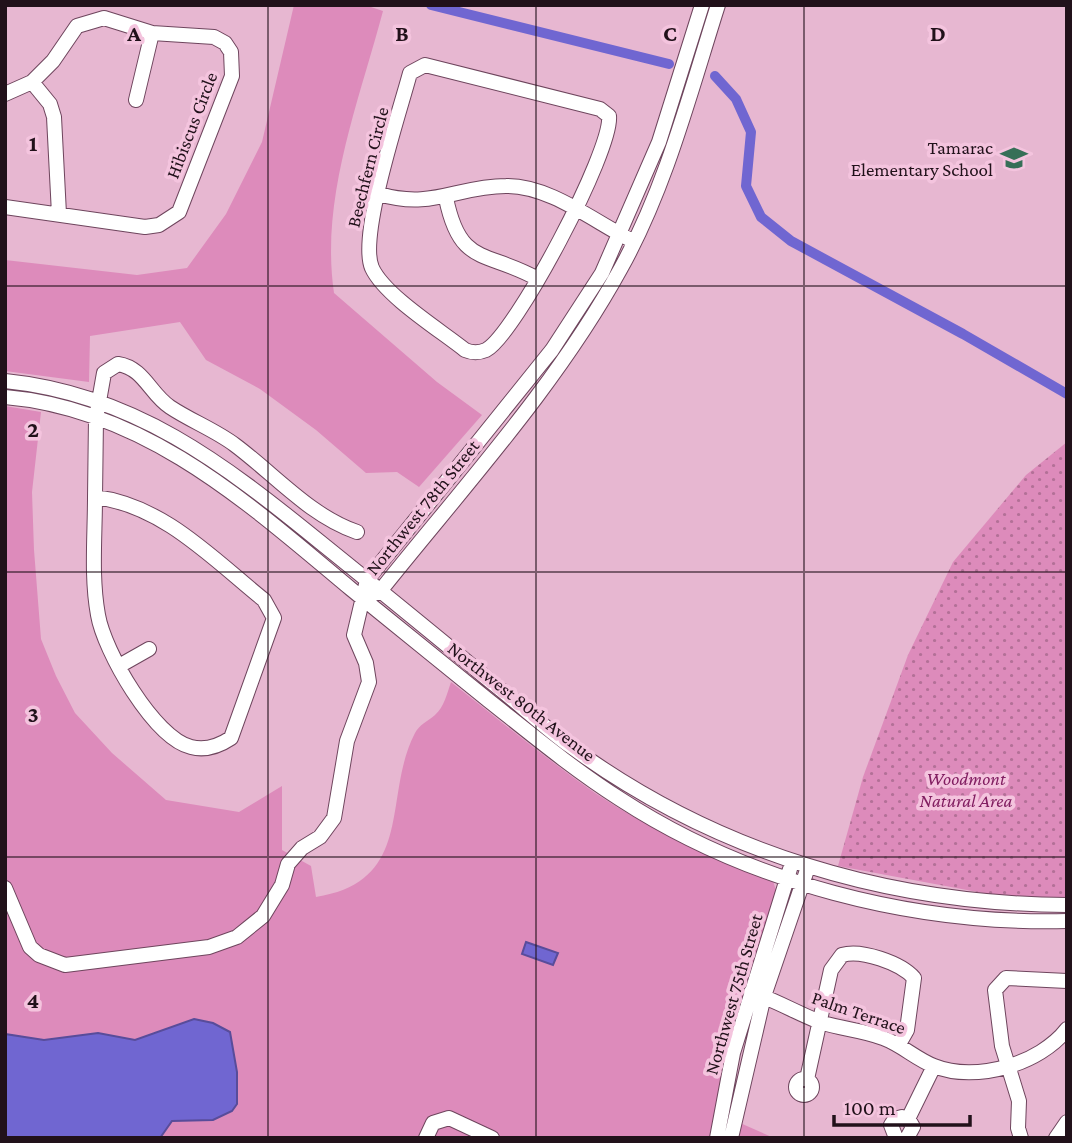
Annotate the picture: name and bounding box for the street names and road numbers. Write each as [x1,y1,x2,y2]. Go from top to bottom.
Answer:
street label: Hibiscus Circle [162,69,221,181]
street label: Beechfern Circle [342,105,393,229]
street label: Northwest 78th Street [361,435,484,579]
street label: Northwest 80th Avenue [444,637,600,766]
street label: Northwest 75th Street [700,911,767,1077]
street label: Palm Terrace [809,987,909,1038]

